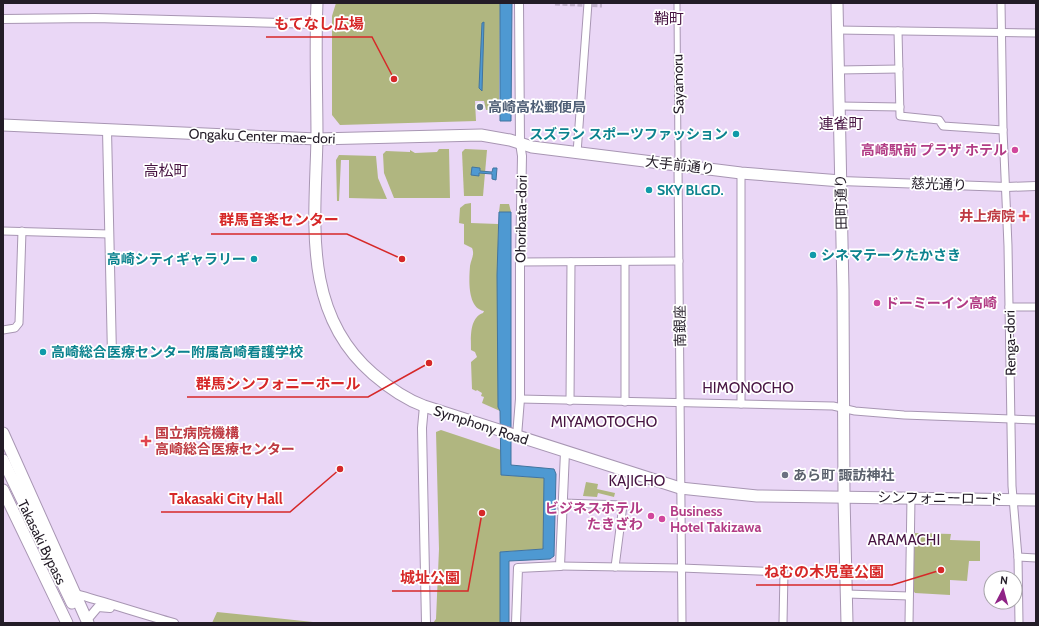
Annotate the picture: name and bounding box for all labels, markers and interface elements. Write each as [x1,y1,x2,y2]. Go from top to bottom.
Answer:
callout: もてなし広場 [266,10,372,37]
district label: 鞘町 [654,10,684,28]
text: もてなし広場 [274,15,364,33]
street label: Sayamoru [668,54,688,114]
place label: 高崎高松郵便局 [488,98,586,116]
marker: 高崎高松郵便局 [475,102,485,112]
district label: 連雀町 [818,115,864,133]
street label: Ongaku Center mae-dori [188,124,336,148]
place label: スズラン スポーツファッション [529,125,728,143]
marker: スズラン スポーツファッション [731,129,741,139]
place label: 高崎駅前 プラザ ホテル [861,141,1007,159]
marker: 高崎駅前 プラザ ホテル [1010,145,1020,155]
street label: 大手前通り [644,152,716,178]
district label: 高松町 [143,162,189,180]
street label: 田町通り [832,174,850,230]
street label: 慈光通り [911,174,967,194]
street label: Ohoribata-dori [511,175,531,263]
place label: SKY BLGD. [657,181,724,199]
marker: SKY BLGD. [644,185,654,195]
callout: 群馬音楽センター [211,207,347,234]
place label: 井上病院 [959,207,1015,225]
marker: 井上病院 [1018,210,1030,222]
text: 群馬音楽センター [219,211,339,229]
place label: シネマテークたかさき [821,246,961,264]
place label: 高崎シティギャラリー [107,250,246,268]
marker: シネマテークたかさき [808,250,818,260]
marker: 高崎シティギャラリー [249,254,259,264]
place label: ドーミーイン高崎 [885,294,997,312]
marker: ドーミーイン高崎 [872,298,882,308]
street label: 南銀座 [671,305,689,347]
street label: Renga-dori [1000,310,1020,376]
place label: 高崎総合医療センター附属高崎看護学校 [51,343,303,361]
marker: 高崎総合医療センター附属高崎看護学校 [38,347,48,357]
callout: 群馬シンフォニーホール [187,370,368,397]
text: 群馬シンフォニーホール [196,375,360,393]
district label: HIMONOCHO [702,379,794,397]
street label: Symphony Road [431,401,531,449]
district label: MIYAMOTOCHO [551,413,657,431]
place label: 国立病院機構 高崎総合医療センター [155,424,295,458]
marker: 国立病院機構 高崎総合医療センター [140,435,152,447]
place label: あら町 諏訪神社 [793,466,894,484]
marker: あら町 諏訪神社 [780,470,790,480]
district label: KAJICHO [609,472,665,490]
callout: Takasaki City Hall [161,485,290,512]
street label: シンフォニーロード [877,488,1003,508]
text: Takasaki City Hall [169,490,283,508]
street label: Takasaki Bypass [14,497,70,588]
place label: ビジネスホテル たきざわ [545,499,643,533]
place label: Business Hotel Takizawa [670,502,761,536]
marker: ビジネスホテル たきざわ [646,511,656,521]
marker: Business Hotel Takizawa [657,514,667,524]
district label: ARAMACHI [868,531,940,549]
callout: ねむの木児童公園 [756,558,892,585]
text: ねむの木児童公園 [764,563,884,581]
callout: 城址公園 [392,564,468,591]
text: 城址公園 [400,569,460,587]
north arrow [983,570,1023,610]
text: N [999,573,1009,587]

